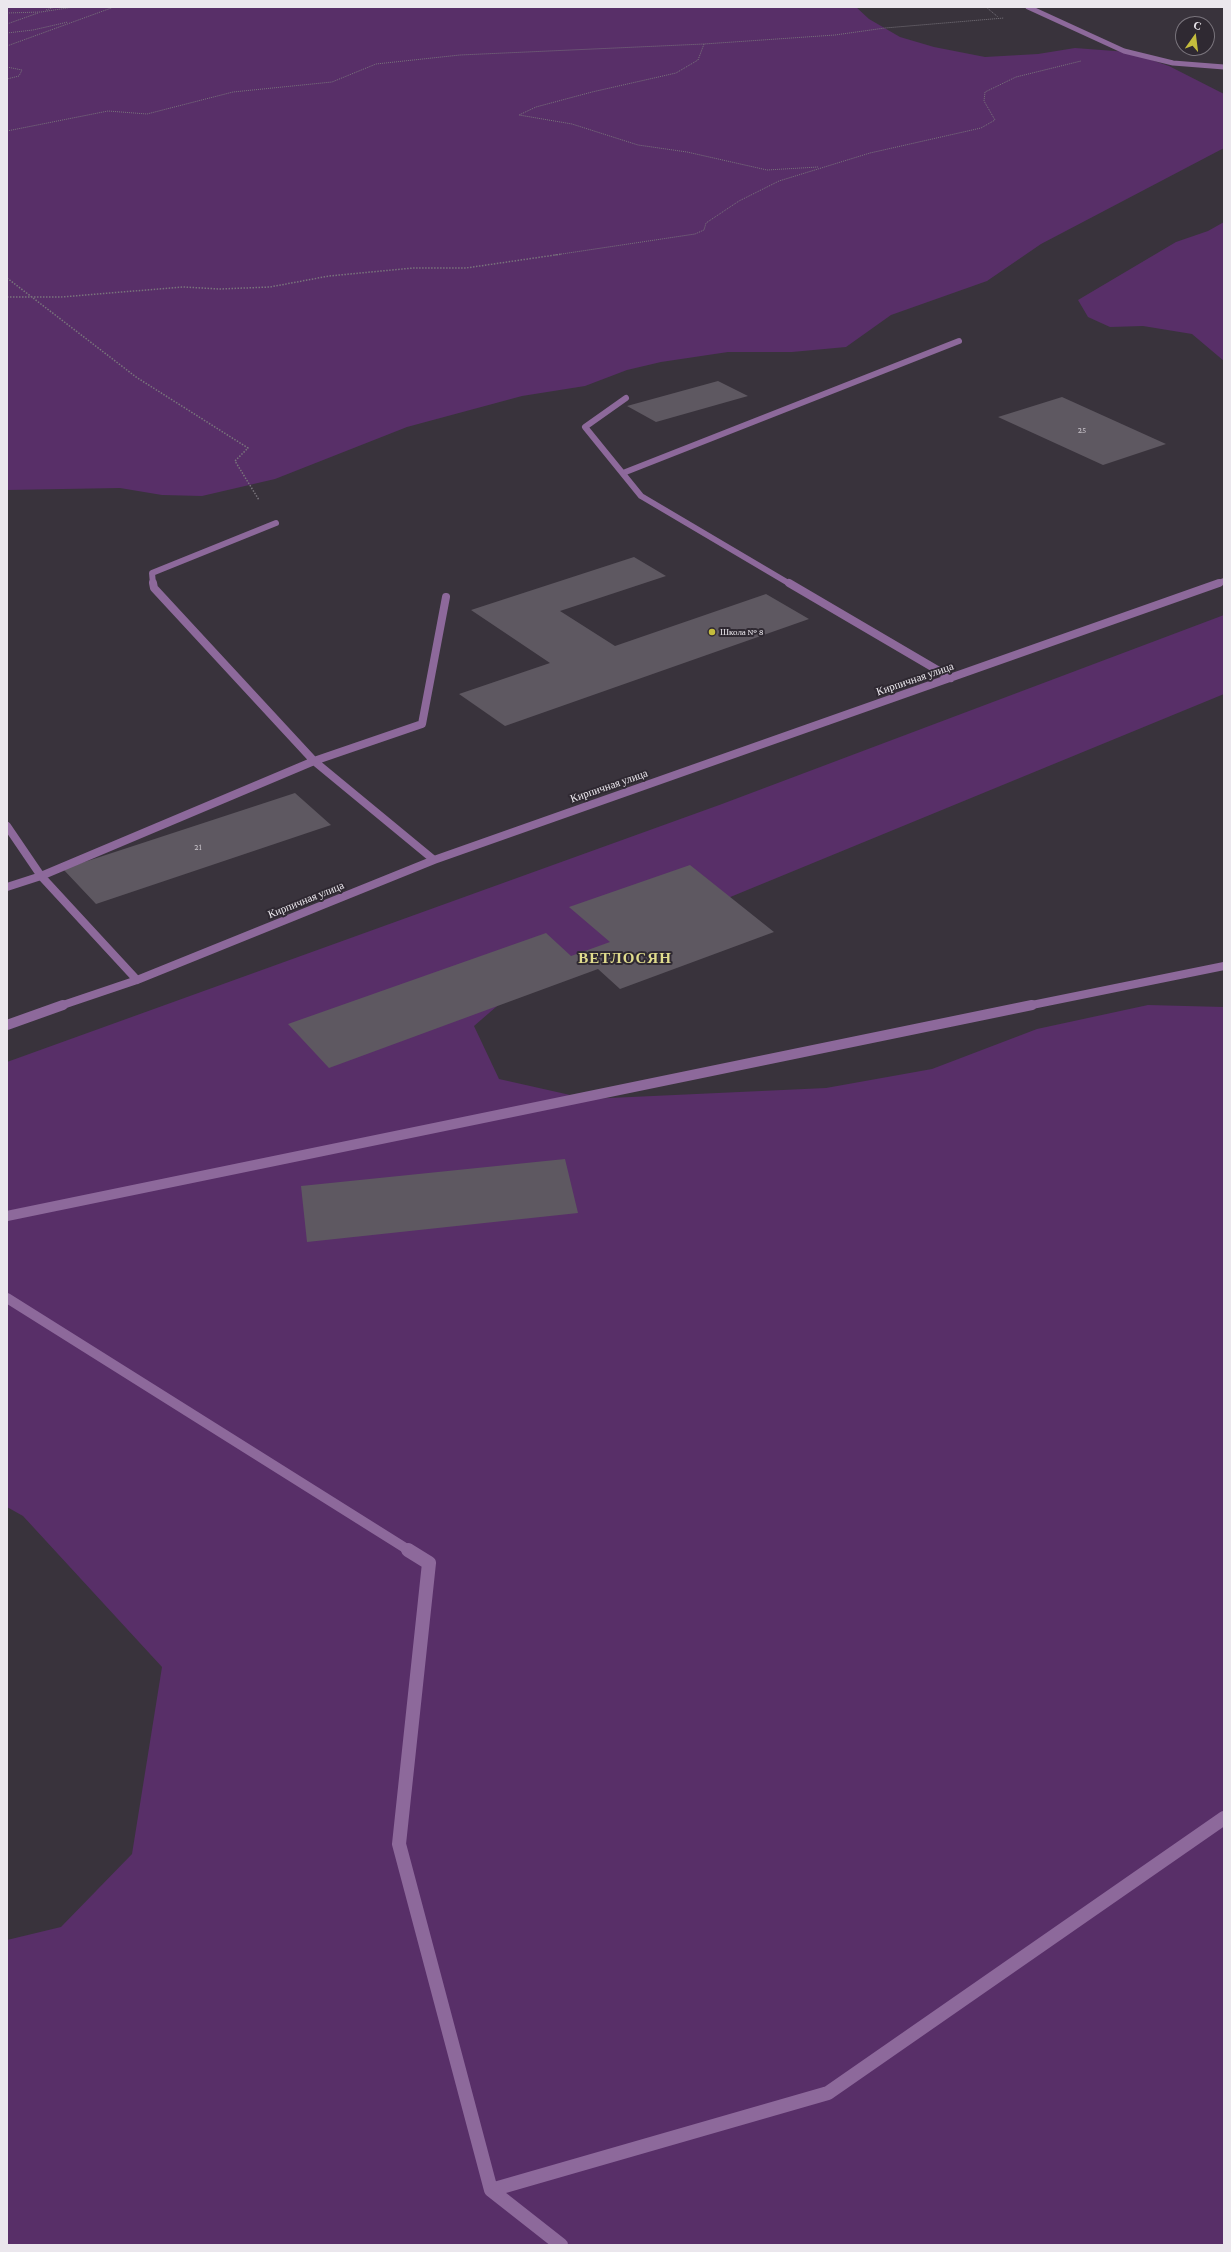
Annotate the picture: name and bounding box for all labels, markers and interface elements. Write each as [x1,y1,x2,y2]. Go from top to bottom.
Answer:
north arrow [1175,16,1215,56]
text: С [1192,19,1203,32]
house number: 25 [1078,425,1086,435]
marker: Школа № 8 [707,627,717,637]
place label: Школа № 8 [720,627,764,637]
street label: Кирпичная улица [875,660,955,698]
street label: Кирпичная улица [569,767,649,805]
house number: 21 [194,842,202,852]
street label: Кирпичная улица [266,879,346,921]
district label: ВЕТЛОСЯН [578,949,672,967]

